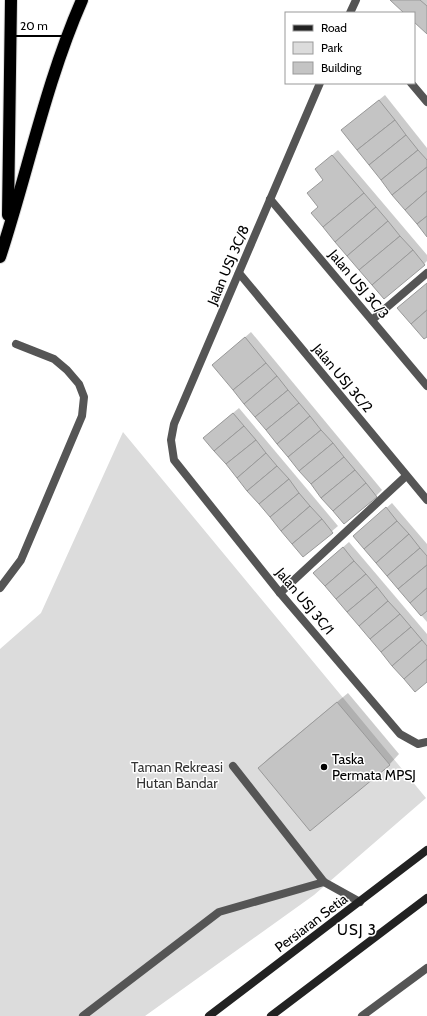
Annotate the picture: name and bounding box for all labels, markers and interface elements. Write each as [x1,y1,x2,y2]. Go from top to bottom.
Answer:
scale bar [14,12,71,38]
legend [285,12,415,84]
text: 20 m [20,18,48,33]
text: Road [321,20,347,35]
text: Park [321,40,343,55]
text: Building [321,60,363,75]
street label: Jalan USJ 3C/8 [203,222,253,309]
street label: Jalan USJ 3C/3 [324,245,393,322]
street label: Jalan USJ 3C/2 [308,339,377,416]
street label: Jalan USJ 3C/1 [271,563,338,638]
place label: Taska Permata MPSJ [332,750,416,784]
park label: Taman Rekreasi Hutan Bandar [131,758,223,792]
marker: Taska Permata MPSJ [319,762,329,772]
street label: Persiaran Setia [271,890,351,956]
district label: USJ 3 [337,921,377,939]

